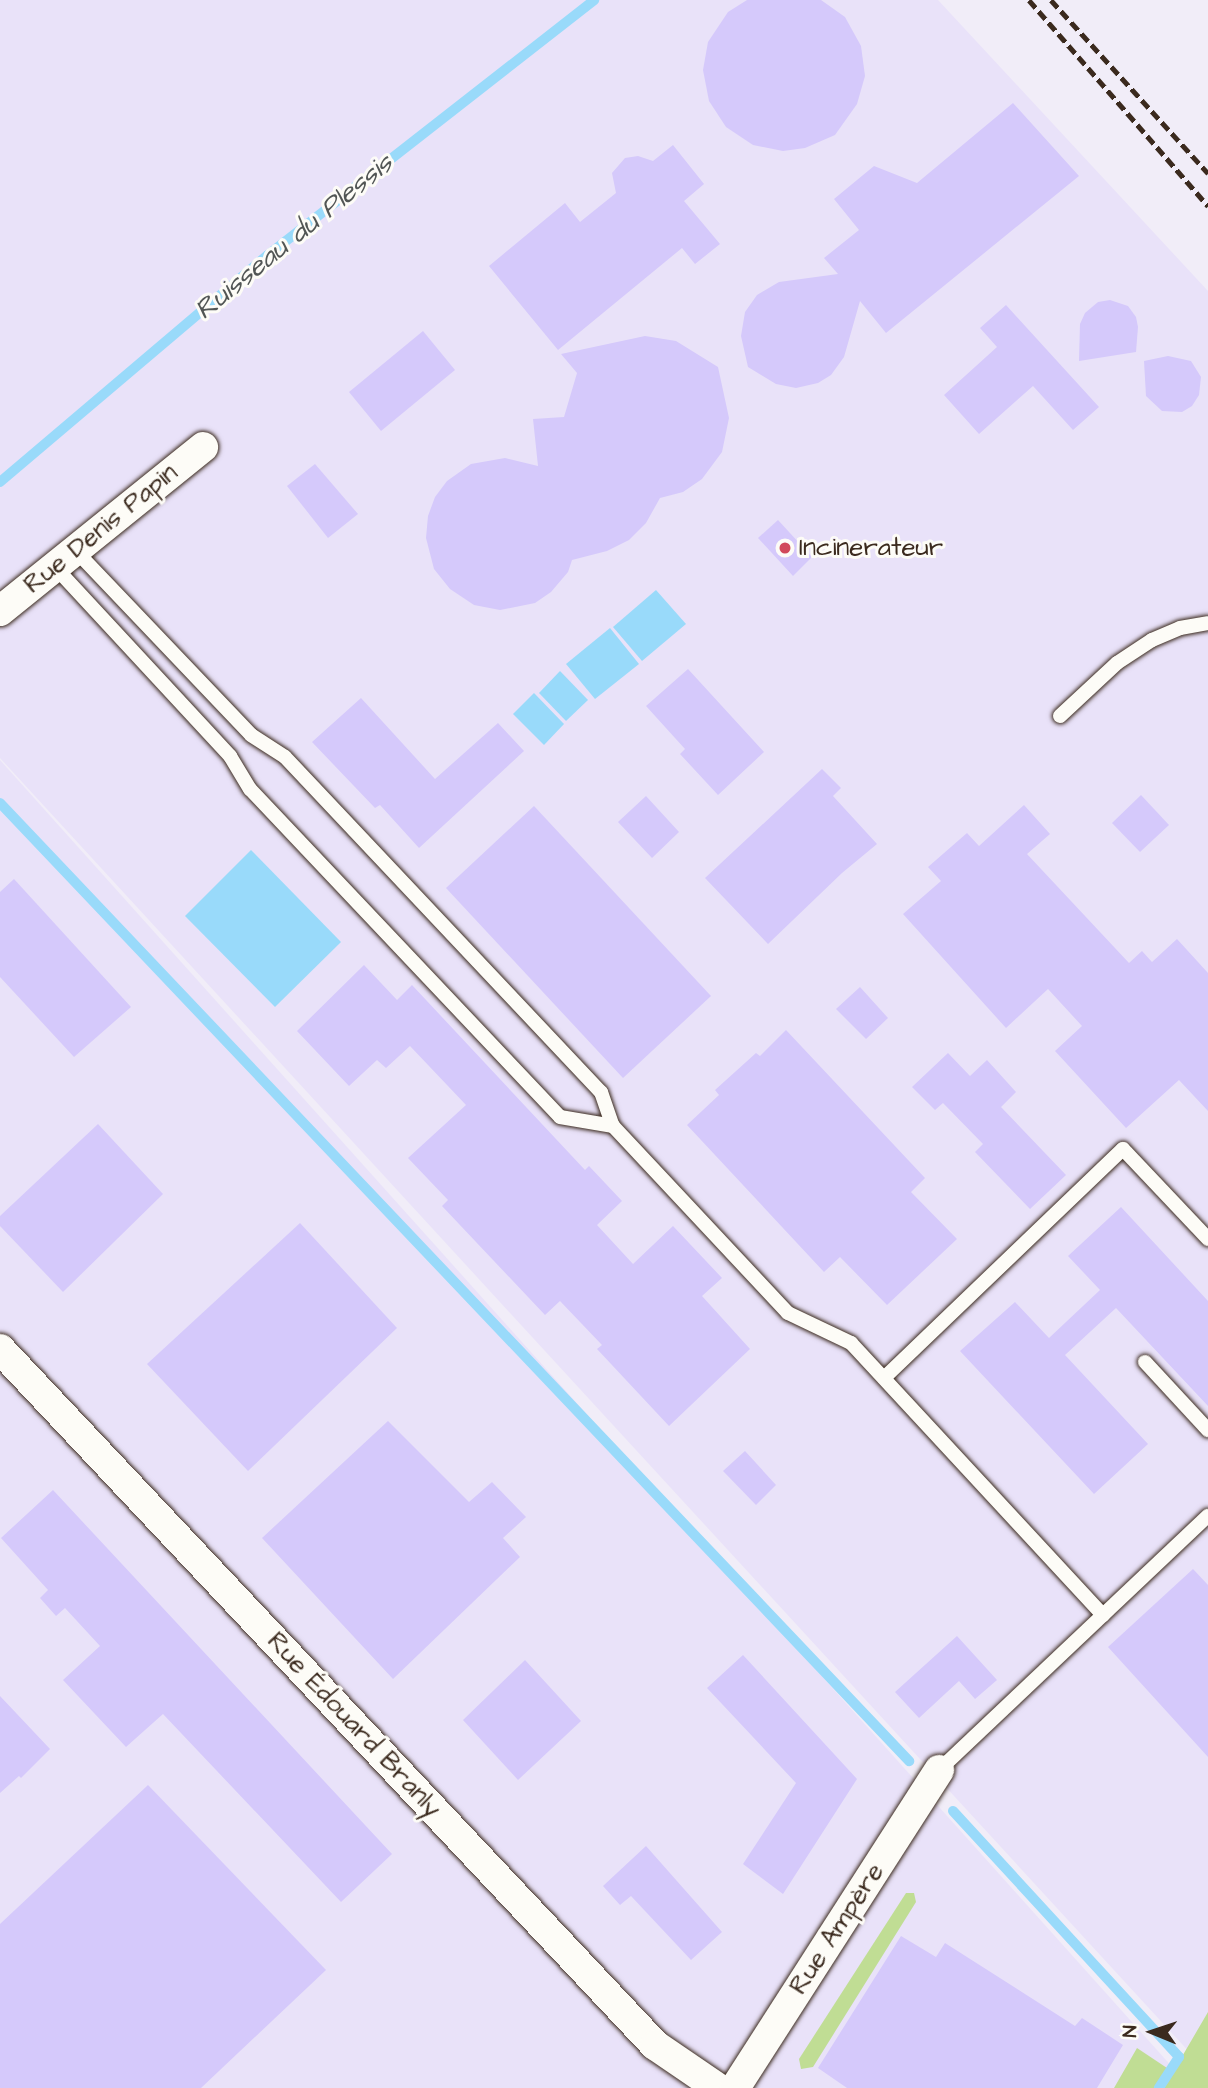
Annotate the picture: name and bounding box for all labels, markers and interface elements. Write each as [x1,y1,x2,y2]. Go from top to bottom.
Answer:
water label: Ruisseau du Plessis [188,147,400,327]
street label: Rue Denis Papin [18,457,184,601]
place label: Incinerateur [799,532,943,564]
marker: Incinerateur [777,540,793,556]
street label: Rue Édouard Branly [260,1626,448,1824]
street label: Rue Ampère [783,1858,891,2000]
north arrow [1117,1997,1187,2067]
text: N [1117,2025,1144,2038]

